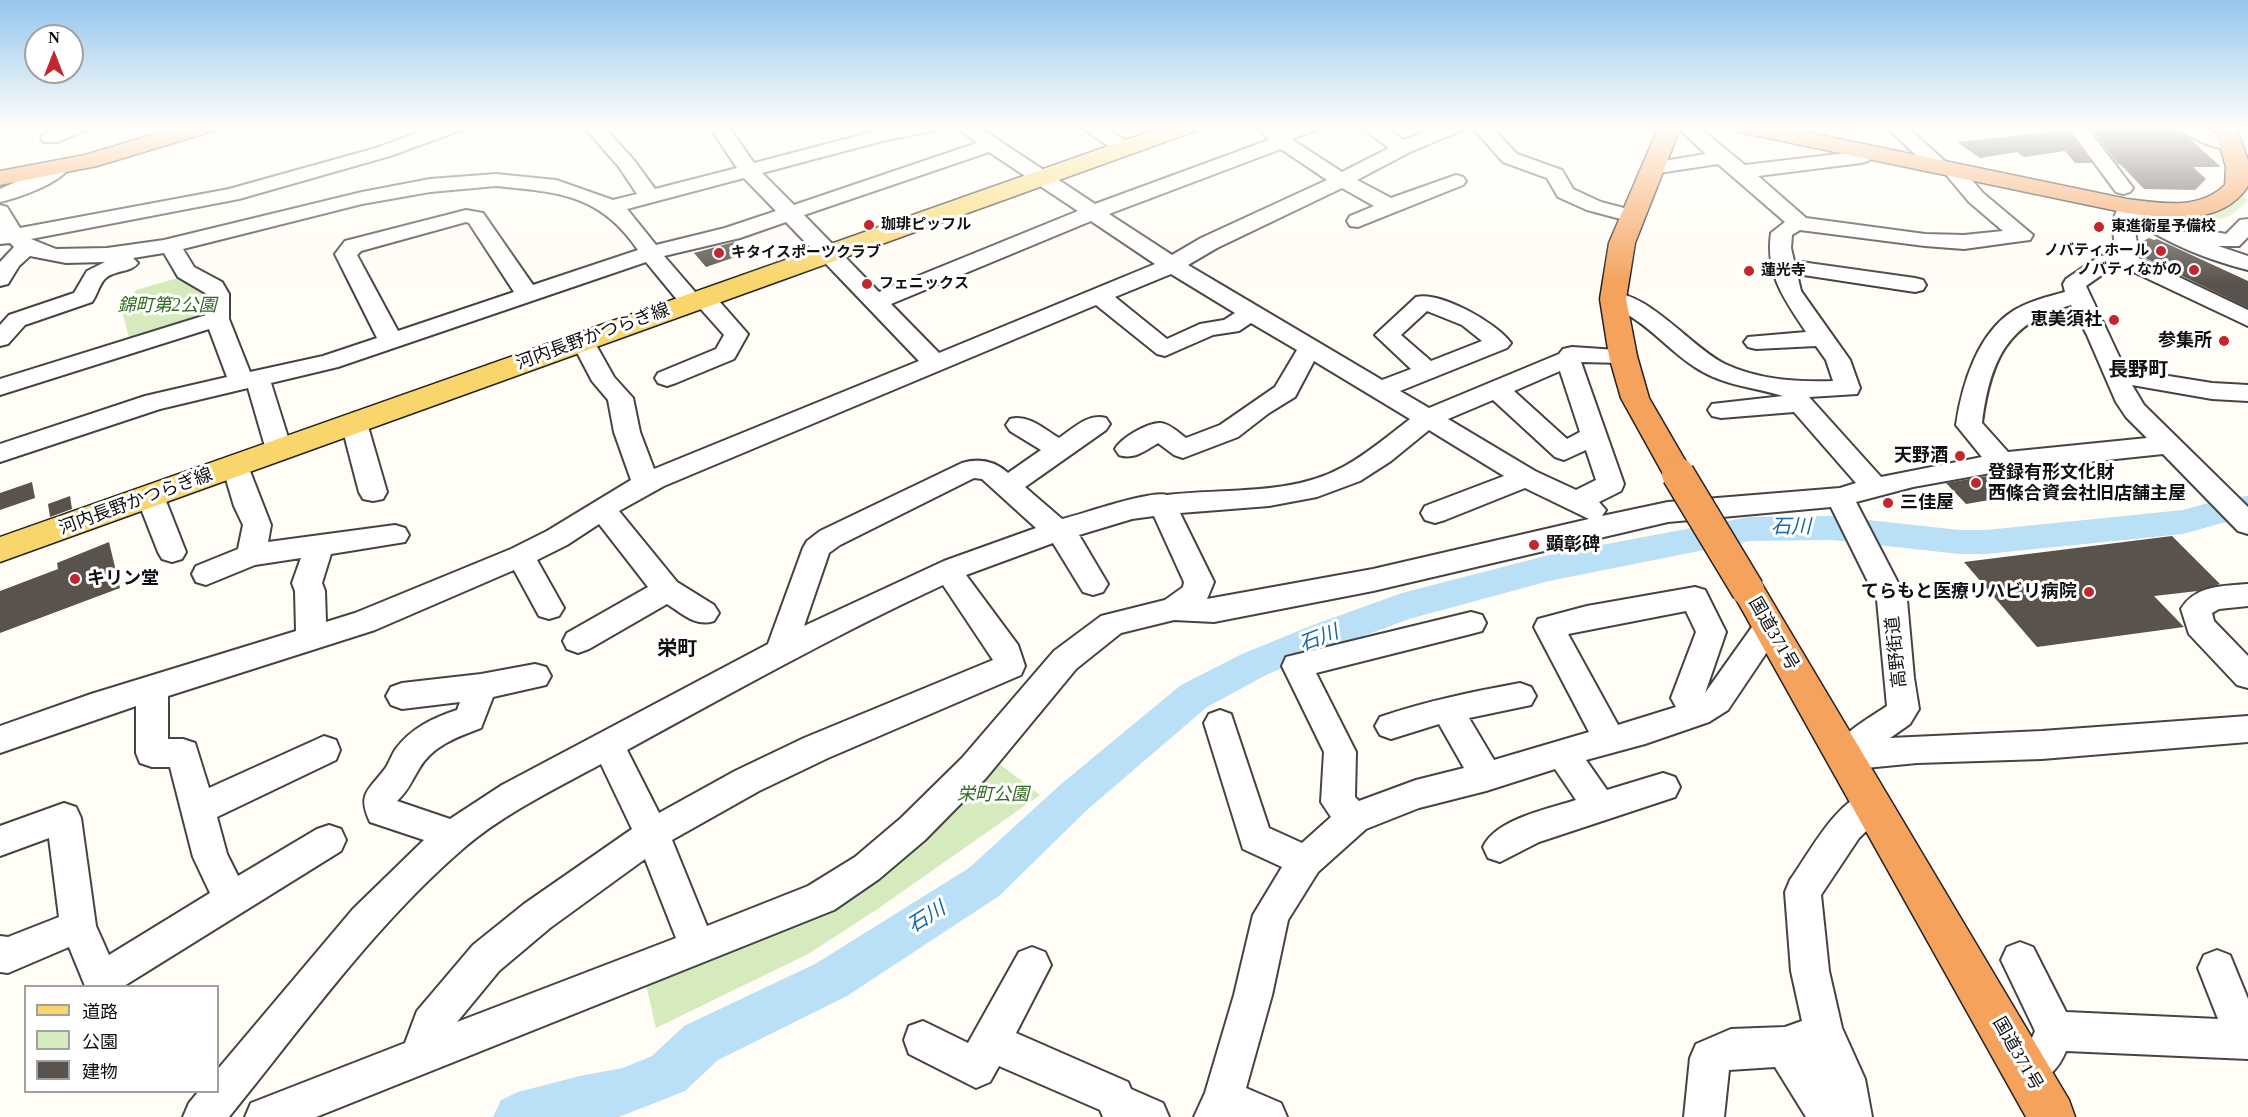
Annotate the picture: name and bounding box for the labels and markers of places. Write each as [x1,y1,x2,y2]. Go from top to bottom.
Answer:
place label: 珈琲ピッフル [881,216,971,234]
marker: 珈琲ピッフル [862,218,876,232]
place label: 東進衛星予備校 [2111,218,2216,236]
marker: 東進衛星予備校 [2092,220,2106,234]
place label: ノバティホール [2044,242,2149,260]
place label: キタイスポーツクラブ [731,244,881,262]
marker: ノバティホール [2154,244,2168,258]
marker: キタイスポーツクラブ [712,246,726,260]
place label: ノバティながの [2077,261,2182,279]
place label: 蓮光寺 [1761,262,1806,280]
marker: ノバティながの [2187,263,2201,277]
marker: 蓮光寺 [1742,264,1756,278]
place label: フェニックス [879,275,969,293]
marker: フェニックス [860,277,874,291]
place label: 恵美須社 [2030,309,2102,331]
marker: 恵美須社 [2107,313,2121,327]
place label: 参集所 [2158,330,2212,352]
marker: 参集所 [2217,334,2231,348]
place label: 天野酒 [1894,445,1948,467]
marker: 天野酒 [1953,449,1967,463]
place label: 登録有形文化財 西條合資会社旧店舗主屋 [1988,462,2186,504]
marker: 登録有形文化財 西條合資会社旧店舗主屋 [1969,476,1983,490]
place label: 三佳屋 [1900,492,1954,514]
marker: 三佳屋 [1881,496,1895,510]
place label: 顕彰碑 [1546,534,1600,556]
marker: 顕彰碑 [1527,538,1541,552]
place label: キリン堂 [87,568,159,590]
marker: キリン堂 [68,572,82,586]
place label: てらもと医療リハビリ病院 [1861,581,2077,603]
marker: てらもと医療リハビリ病院 [2082,585,2096,599]

